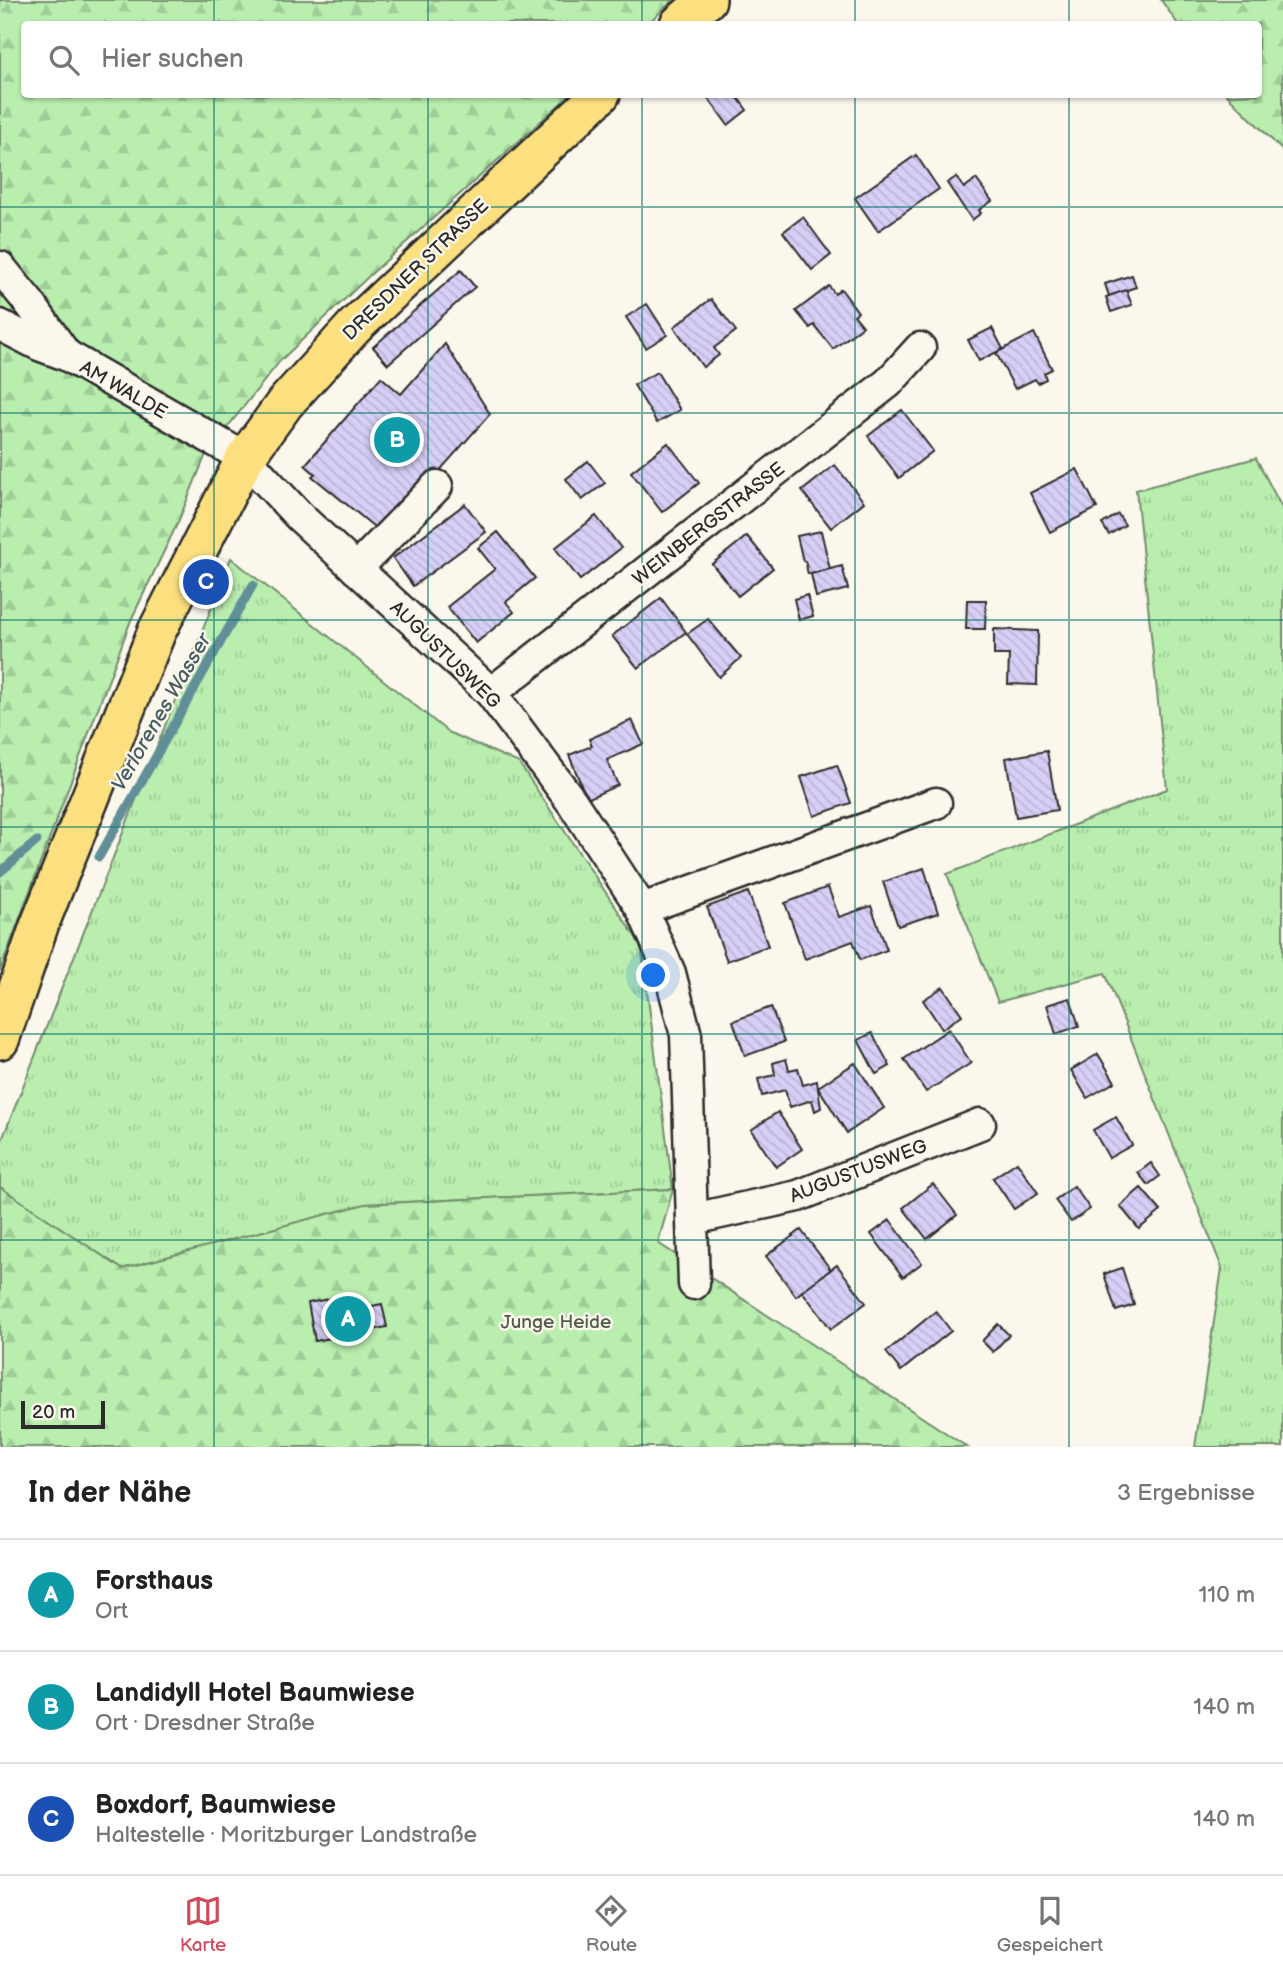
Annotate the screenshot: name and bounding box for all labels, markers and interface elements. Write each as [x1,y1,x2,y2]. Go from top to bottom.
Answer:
search box [21,21,1262,98]
icon: search [45,41,83,79]
text: Hier suchen [101,44,244,75]
street label: DRESDNER STRASSE [338,195,494,346]
street label: AM WALDE [75,356,171,425]
pin: B [374,414,420,466]
street label: WEINBERGSTRASSE [628,458,789,591]
pin: C [183,556,229,608]
street label: AUGUSTUSWEG [385,596,505,714]
water label: Verlorenes Wasser [106,628,217,796]
your location [636,958,670,992]
street label: AUGUSTUSWEG [787,1135,930,1208]
pin: A [325,1293,371,1345]
park label: Junge Heide [501,1311,611,1334]
scale bar [21,1398,105,1430]
text: 20 m [32,1401,75,1424]
text: In der Nähe [28,1475,191,1511]
text: 3 Ergebnisse [1117,1479,1255,1507]
text: Forsthaus [95,1566,213,1597]
text: A [44,1581,58,1609]
text: 110 m [1198,1581,1255,1609]
text: Ort [95,1597,128,1625]
text: Landidyll Hotel Baumwiese [95,1678,415,1709]
text: B [43,1693,59,1721]
text: 140 m [1193,1693,1255,1721]
text: Ort · Dresdner Straße [95,1709,315,1737]
text: Boxdorf, Baumwiese [95,1790,336,1821]
text: C [43,1805,59,1833]
text: 140 m [1193,1805,1255,1833]
text: Haltestelle · Moritzburger Landstraße [95,1821,477,1849]
tab: Karte [180,1892,226,1957]
tab: Route [586,1892,637,1957]
tab: Gespeichert [997,1892,1103,1957]

